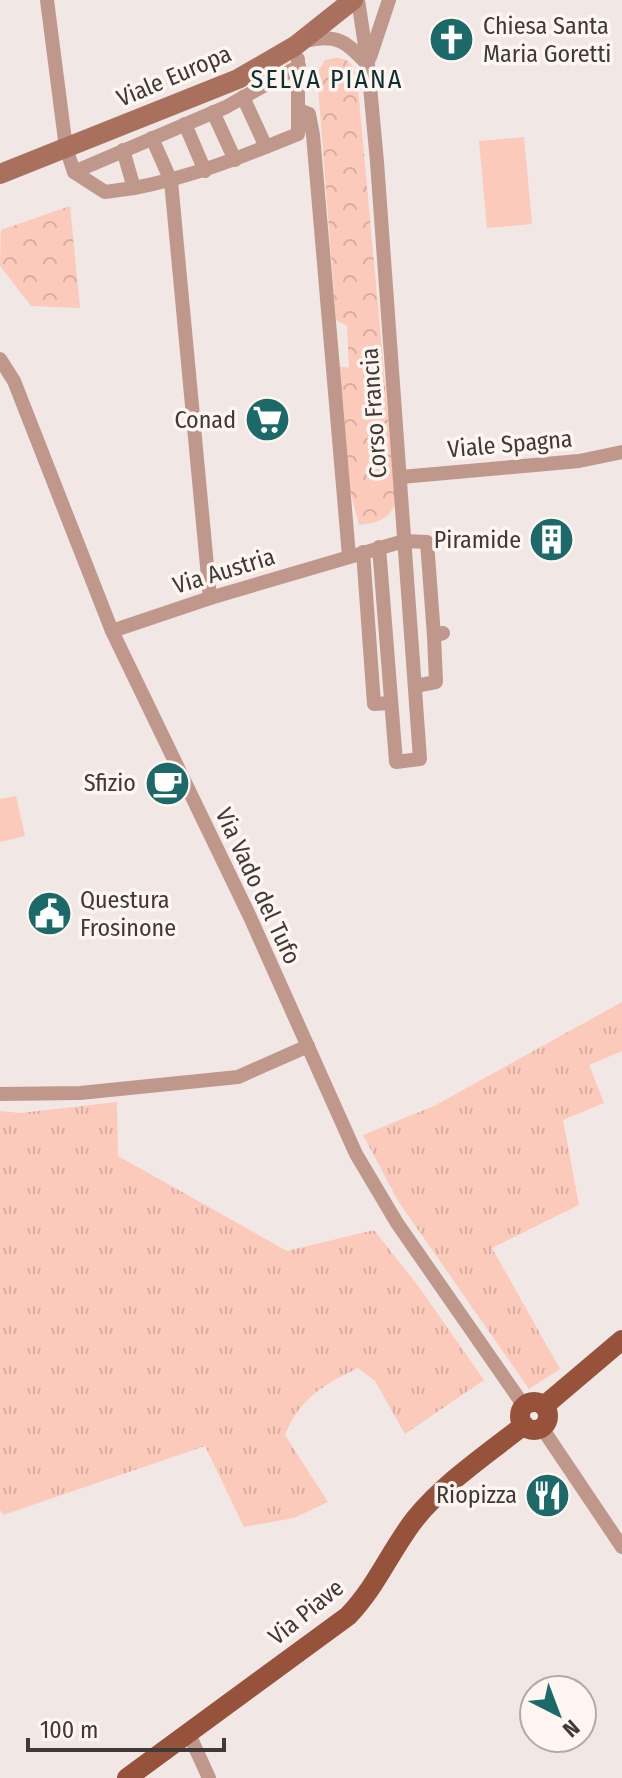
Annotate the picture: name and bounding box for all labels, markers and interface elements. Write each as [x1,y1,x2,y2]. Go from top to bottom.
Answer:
place label: Chiesa Santa Maria Goretti [483,12,611,68]
church icon: Chiesa Santa Maria Goretti [428,16,476,64]
street label: Viale Europa [113,39,235,113]
district label: SELVA PIANA [251,64,403,95]
street label: Corso Francia [355,347,393,479]
supermarket icon: Conad [243,396,291,444]
place label: Conad [174,406,236,434]
street label: Viale Spagna [446,425,574,463]
building icon: Piramide [528,516,576,564]
place label: Piramide [434,526,521,554]
street label: Via Austria [170,542,278,600]
cafe icon: Sfizio [143,759,191,807]
place label: Sfizio [84,769,136,797]
street label: Via Vado del Tufo [210,804,306,968]
place label: Questura Frosinone [80,886,176,942]
public building icon: Questura Frosinone [25,890,73,938]
restaurant icon: Riopizza [524,1471,572,1519]
place label: Riopizza [436,1481,517,1509]
street label: Via Piave [263,1573,349,1651]
north arrow [518,1674,598,1754]
scale bar [28,1702,224,1752]
text: N [557,1714,585,1743]
text: 100 m [40,1716,98,1744]

